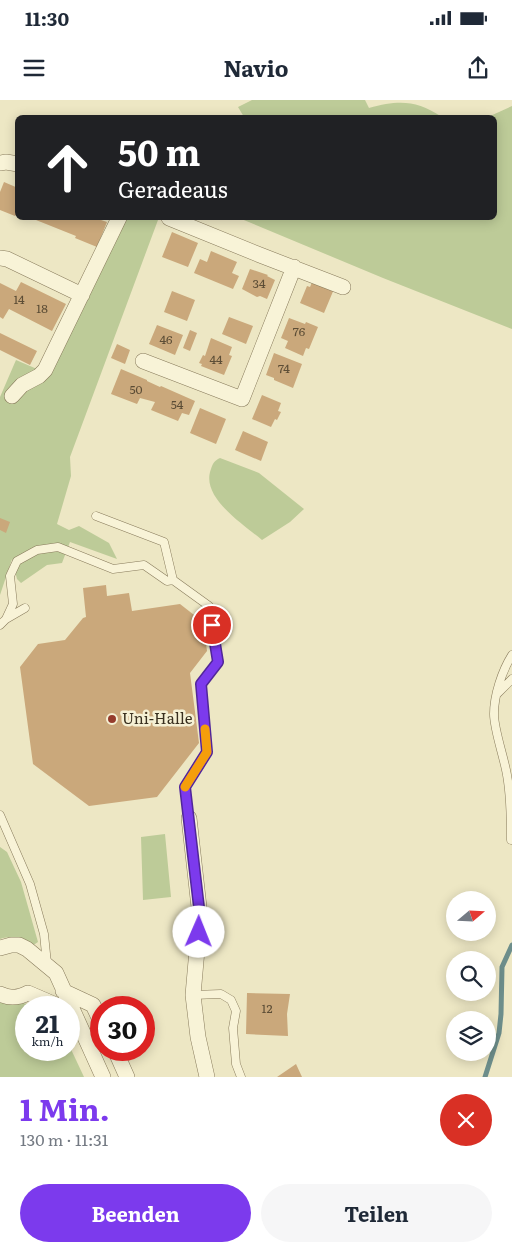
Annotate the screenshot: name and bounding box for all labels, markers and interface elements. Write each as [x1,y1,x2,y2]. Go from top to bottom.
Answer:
text: 11:30 [25,4,69,32]
text: Navio [224,51,288,84]
icon: menu [20,54,48,82]
icon: share [464,54,492,82]
text: 50 m [118,125,201,177]
icon: ahead [35,135,100,200]
text: Geradeaus [118,172,228,205]
house number: 34 [252,274,266,292]
house number: 14 [13,290,25,308]
house number: 18 [36,299,48,317]
house number: 76 [293,322,306,340]
house number: 46 [159,330,173,348]
house number: 44 [209,350,223,368]
house number: 74 [278,359,290,377]
house number: 50 [129,380,143,398]
house number: 54 [171,395,184,413]
pin [191,604,233,646]
icon: arrive [198,611,226,639]
place label: Uni-Halle [122,706,193,729]
marker: Uni-Halle [106,713,118,725]
north arrow [446,891,496,941]
map controls [446,891,496,1061]
position arrow [172,905,224,957]
button: search [446,951,496,1001]
speed limit sign: 30 [90,996,155,1061]
house number: 12 [262,999,272,1017]
text: 21 [36,1004,59,1041]
button: layers [446,1011,496,1061]
text: km/h [32,1032,63,1050]
text: 1 Min. [20,1086,110,1130]
button: close [440,1094,492,1146]
text: 130 m · 11:31 [20,1127,108,1151]
button: Beenden [20,1184,251,1242]
button: Teilen [261,1184,492,1242]

